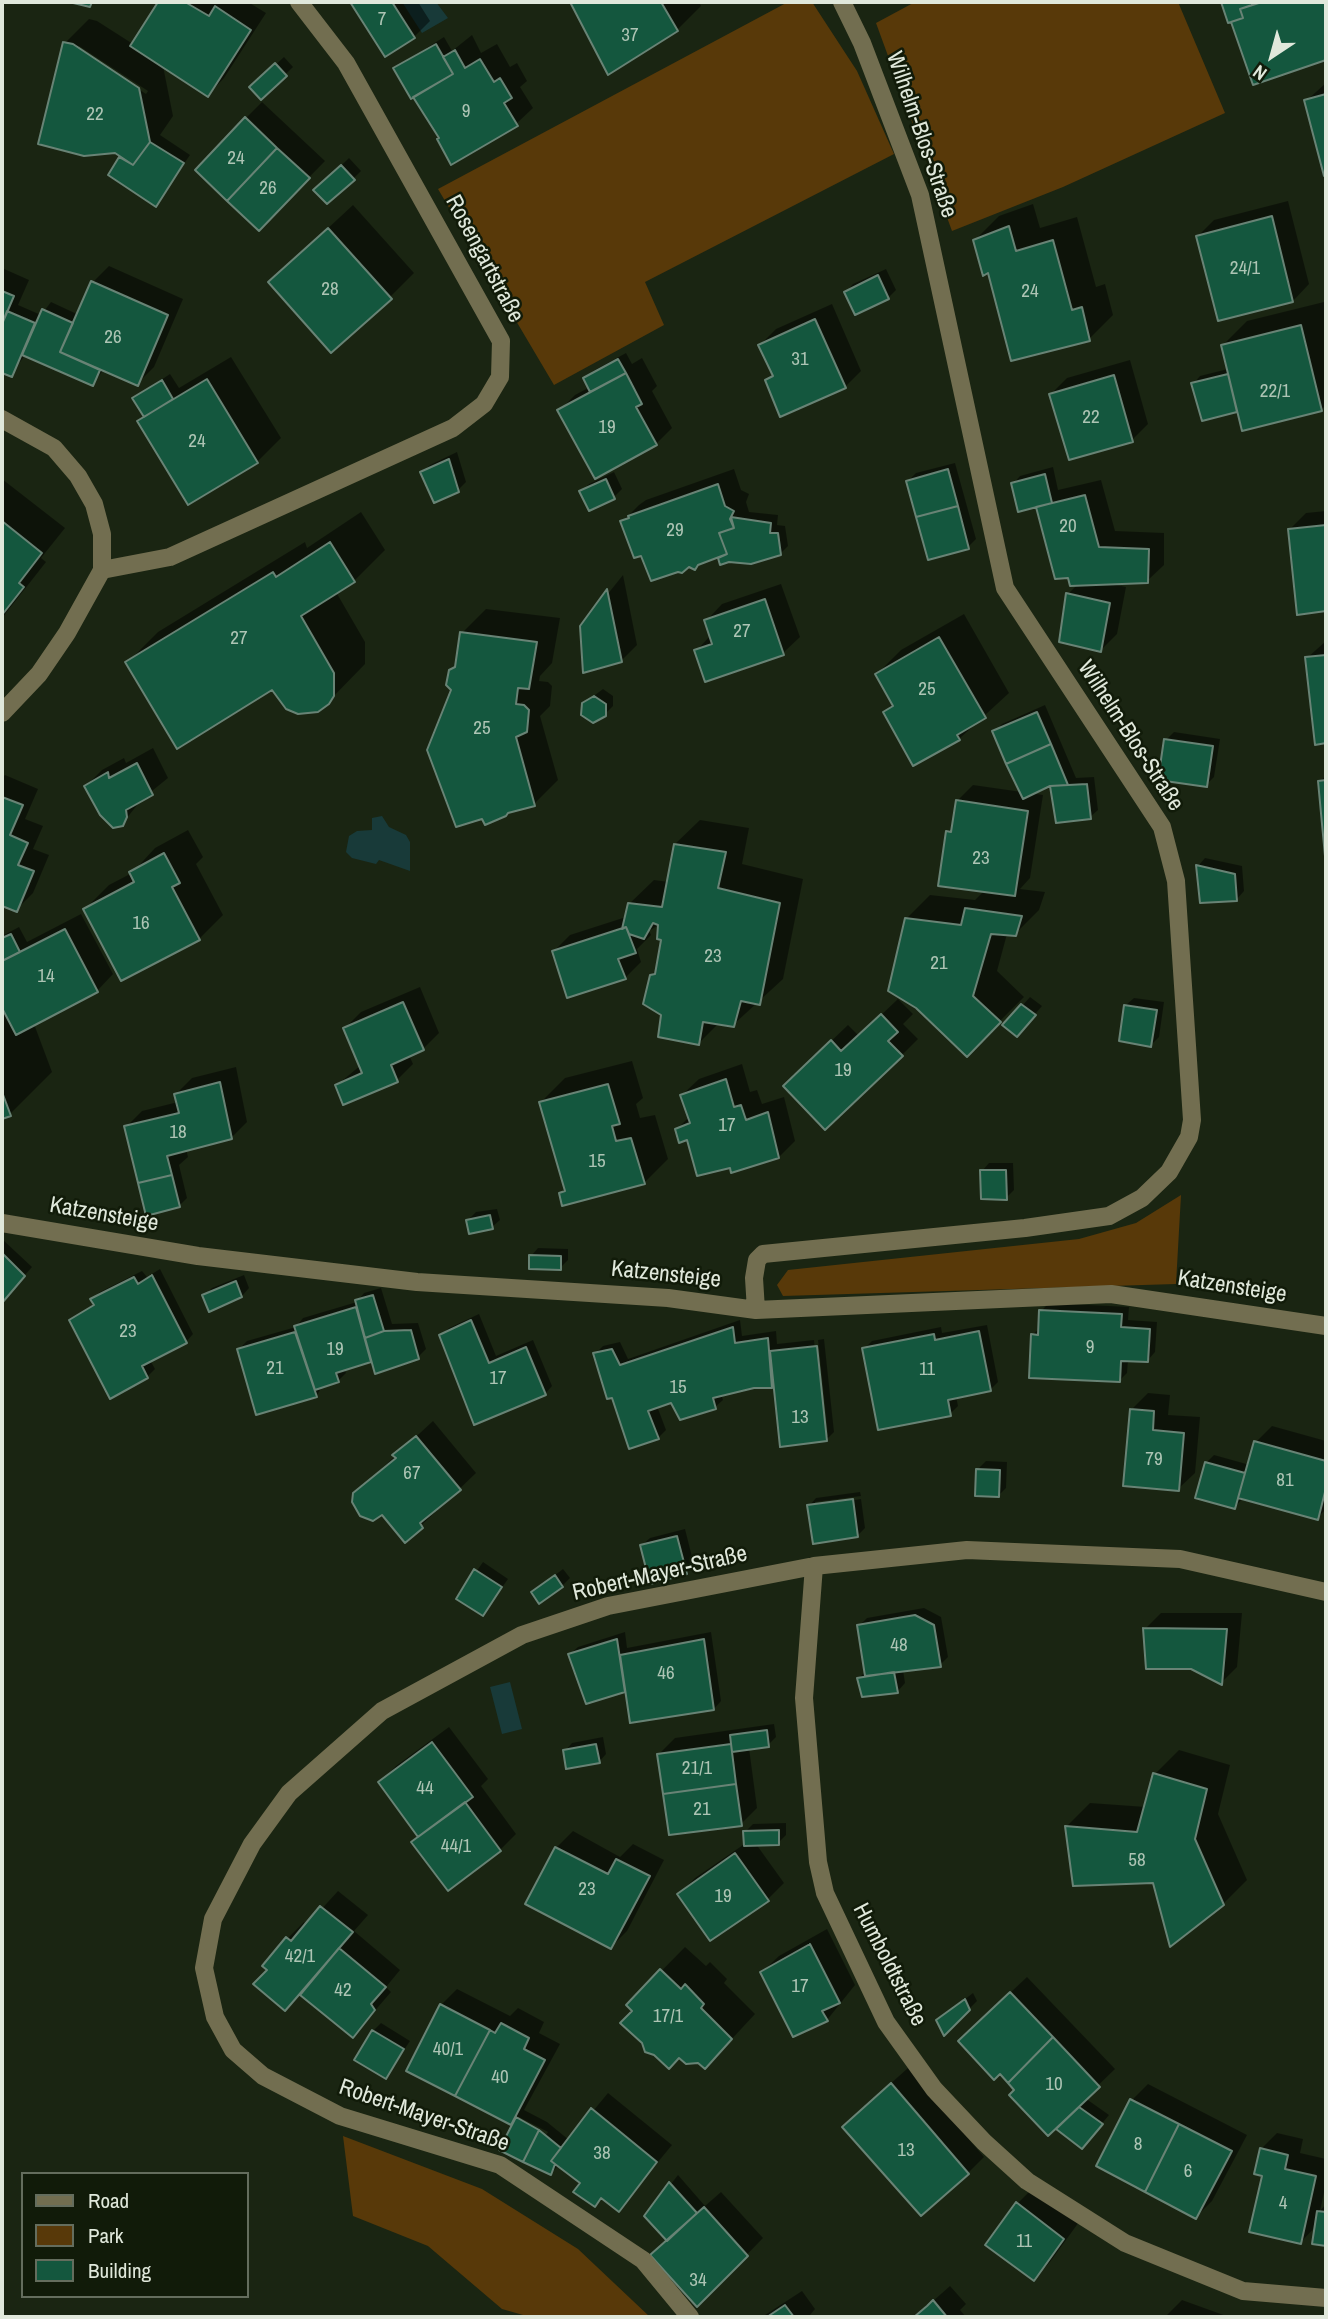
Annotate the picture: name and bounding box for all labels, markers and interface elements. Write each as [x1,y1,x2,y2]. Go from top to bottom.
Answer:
house number: 7 [378,9,386,31]
north arrow [1237,21,1307,91]
house number: 37 [621,25,639,47]
street label: Wilhelm-Blos-Straße [880,48,962,222]
text: N [1247,59,1272,87]
house number: 9 [462,101,470,123]
house number: 22 [86,104,104,126]
house number: 24 [227,148,245,170]
house number: 26 [259,178,277,200]
street label: Rosengartstraße [439,191,529,327]
house number: 24/1 [1230,258,1260,280]
house number: 28 [321,279,339,301]
house number: 24 [1021,281,1039,303]
house number: 26 [104,327,122,349]
house number: 31 [791,349,809,371]
house number: 22/1 [1260,381,1290,403]
house number: 22 [1082,407,1100,429]
house number: 19 [598,417,616,439]
house number: 24 [188,431,206,453]
house number: 20 [1059,516,1077,538]
house number: 29 [666,520,684,542]
house number: 27 [733,621,751,643]
house number: 27 [230,628,248,650]
street label: Wilhelm-Blos-Straße [1071,656,1189,816]
house number: 25 [918,679,936,701]
house number: 25 [473,718,491,740]
house number: 23 [972,848,990,870]
house number: 16 [132,913,150,935]
house number: 23 [704,946,722,968]
house number: 21 [930,953,948,975]
house number: 14 [37,966,55,988]
house number: 19 [834,1060,852,1082]
house number: 17 [718,1115,736,1137]
house number: 18 [169,1122,187,1144]
house number: 15 [588,1151,606,1173]
street label: Katzensteige [47,1192,161,1238]
street label: Katzensteige [610,1256,722,1294]
street label: Katzensteige [1175,1265,1289,1309]
house number: 23 [119,1321,137,1343]
house number: 9 [1086,1337,1094,1359]
house number: 19 [326,1339,344,1361]
house number: 21 [266,1358,284,1380]
house number: 11 [919,1359,935,1381]
house number: 17 [489,1368,507,1390]
house number: 15 [669,1377,687,1399]
house number: 13 [791,1407,809,1429]
house number: 79 [1145,1449,1163,1471]
house number: 67 [403,1463,421,1485]
house number: 81 [1276,1470,1294,1492]
street label: Robert-Mayer-Straße [570,1541,750,1607]
house number: 48 [890,1635,908,1657]
house number: 46 [657,1663,675,1685]
house number: 21/1 [682,1758,712,1780]
house number: 44 [416,1778,434,1800]
house number: 21 [693,1799,711,1821]
house number: 44/1 [441,1836,471,1858]
house number: 58 [1128,1850,1146,1872]
house number: 23 [578,1879,596,1901]
house number: 19 [714,1886,732,1908]
street label: Humboldtstraße [846,1899,932,2031]
house number: 42/1 [285,1946,315,1968]
house number: 17 [791,1976,809,1998]
house number: 42 [334,1980,352,2002]
house number: 17/1 [653,2006,683,2028]
house number: 40/1 [433,2039,463,2061]
house number: 40 [491,2067,509,2089]
street label: Robert-Mayer-Straße [335,2074,513,2158]
house number: 10 [1045,2074,1063,2096]
house number: 8 [1134,2134,1142,2156]
house number: 13 [897,2140,915,2162]
house number: 38 [593,2143,611,2165]
house number: 6 [1184,2161,1192,2183]
legend [21,2172,248,2298]
text: Road [88,2186,129,2215]
house number: 4 [1279,2193,1287,2215]
text: Park [88,2221,123,2250]
house number: 11 [1016,2231,1032,2253]
text: Building [88,2256,151,2285]
house number: 34 [689,2270,707,2292]

